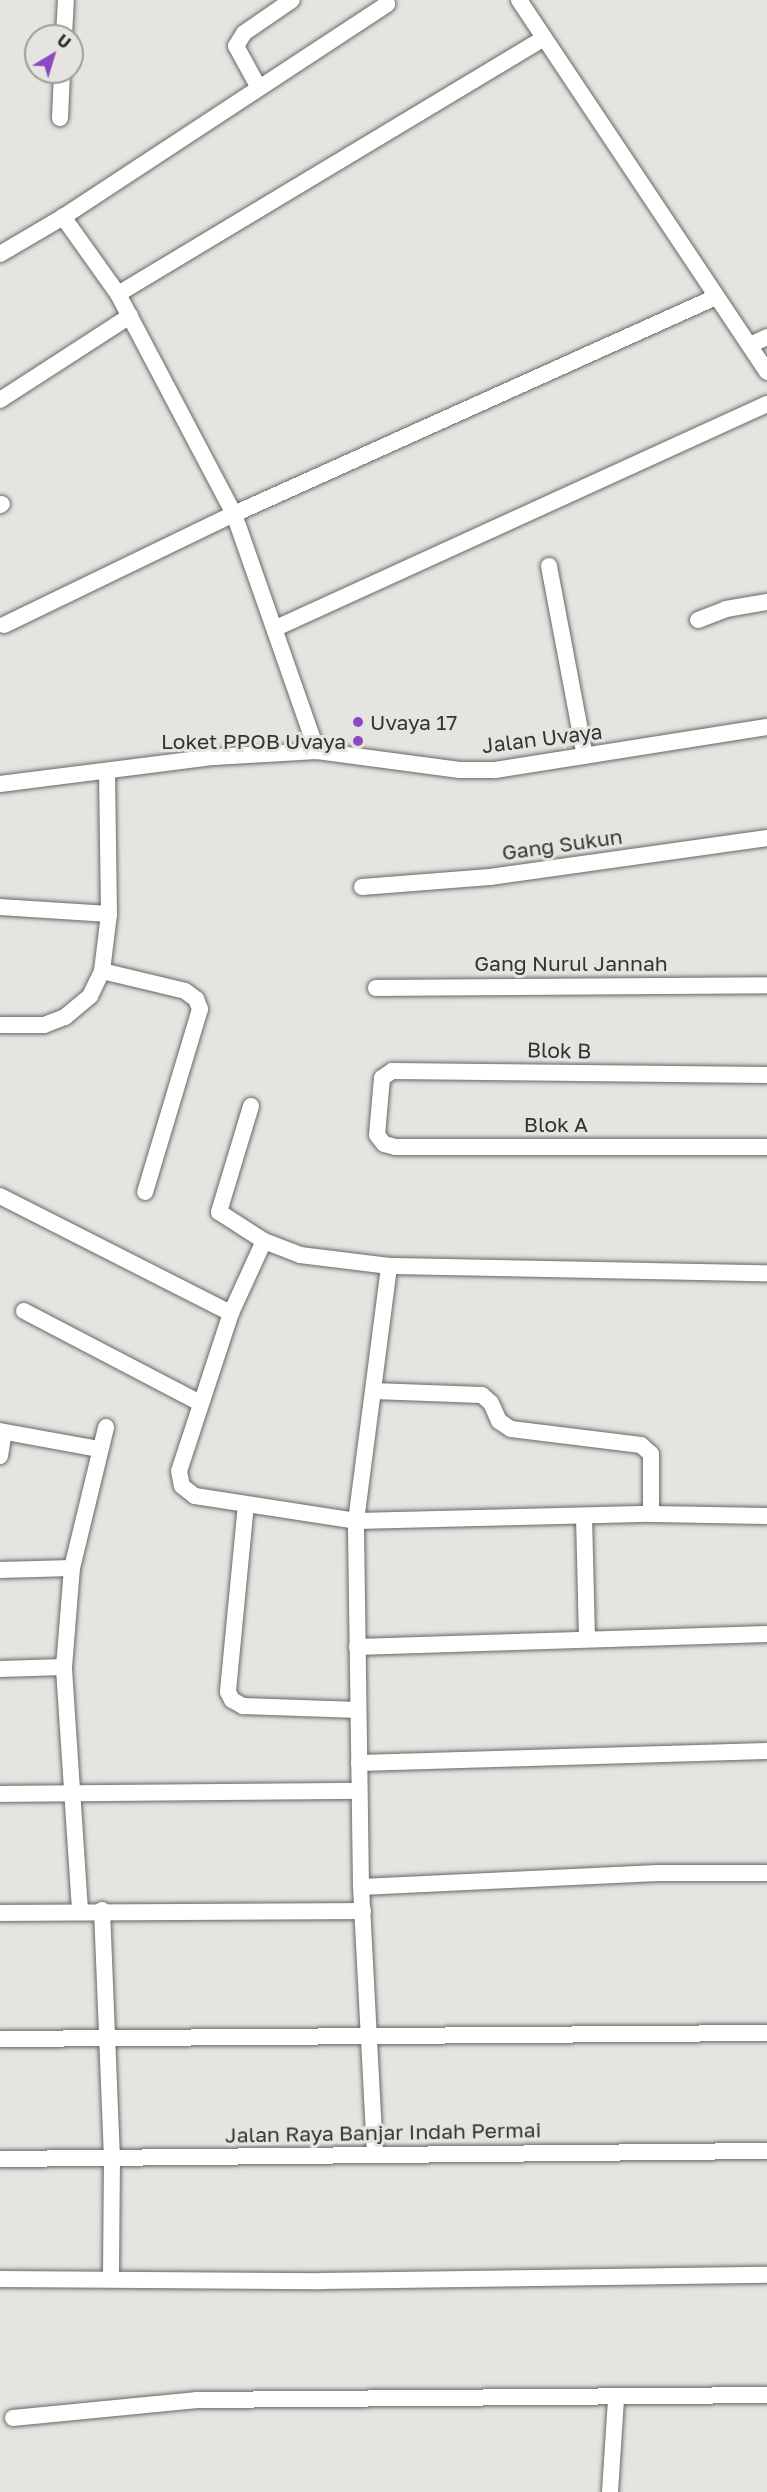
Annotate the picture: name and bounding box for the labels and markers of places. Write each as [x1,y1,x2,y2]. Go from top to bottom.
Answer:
place label: Uvaya 17 [370,709,457,735]
marker: Uvaya 17 [351,715,365,729]
place label: Loket PPOB Uvaya [161,728,346,754]
marker: Loket PPOB Uvaya [351,734,365,748]

